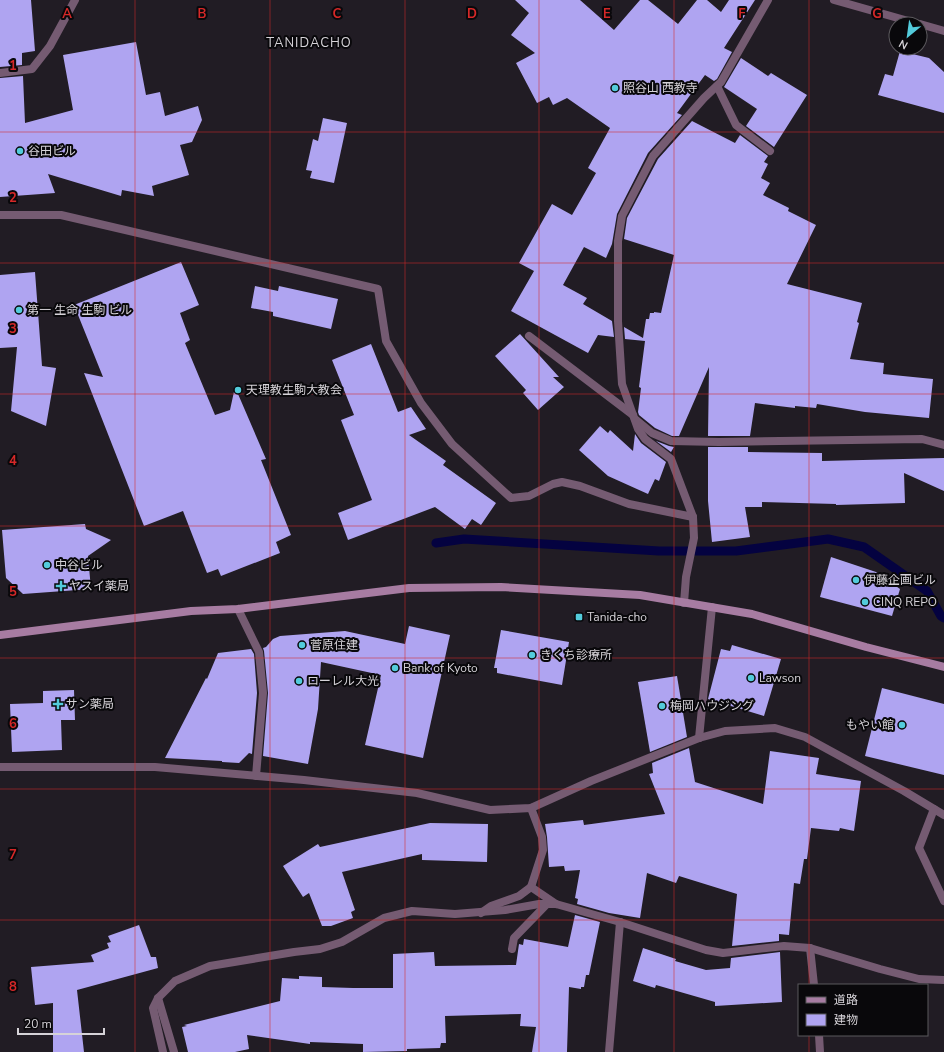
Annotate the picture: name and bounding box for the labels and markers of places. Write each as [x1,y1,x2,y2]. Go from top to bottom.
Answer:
place label: 照谷山 西教寺 [623,80,698,96]
marker: 照谷山 西教寺 [610,83,620,93]
place label: 谷田ビル [28,143,76,159]
marker: 谷田ビル [15,146,25,156]
place label: 第一 生命 生駒 ビル [27,302,132,318]
marker: 第一 生命 生駒 ビル [14,305,24,315]
place label: 天理教生駒大教会 [246,382,342,398]
marker: 天理教生駒大教会 [233,385,243,395]
place label: 中谷ビル [55,557,103,573]
marker: 中谷ビル [42,560,52,570]
place label: 伊藤企画ビル [864,572,936,588]
marker: 伊藤企画ビル [851,575,861,585]
place label: ヤスイ薬局 [69,578,129,594]
marker: ヤスイ薬局 [56,581,66,591]
place label: CINQ REPO [873,594,937,610]
marker: CINQ REPO [860,597,870,607]
place label: Tanida-cho [587,609,647,625]
marker: Tanida-cho [574,612,584,622]
place label: 菅原住建 [310,637,358,653]
marker: 菅原住建 [297,640,307,650]
place label: きくち診療所 [540,647,612,663]
marker: きくち診療所 [527,650,537,660]
place label: Bank of Kyoto [403,660,478,676]
marker: Bank of Kyoto [390,663,400,673]
place label: Lawson [759,670,801,686]
place label: ローレル大光 [307,673,379,689]
marker: Lawson [746,673,756,683]
marker: ローレル大光 [294,676,304,686]
place label: サン薬局 [66,696,114,712]
place label: 梅岡ハウジング [670,698,754,714]
marker: サン薬局 [53,699,63,709]
marker: 梅岡ハウジング [657,701,667,711]
place label: もやい館 [846,717,894,733]
marker: もやい館 [897,720,907,730]

